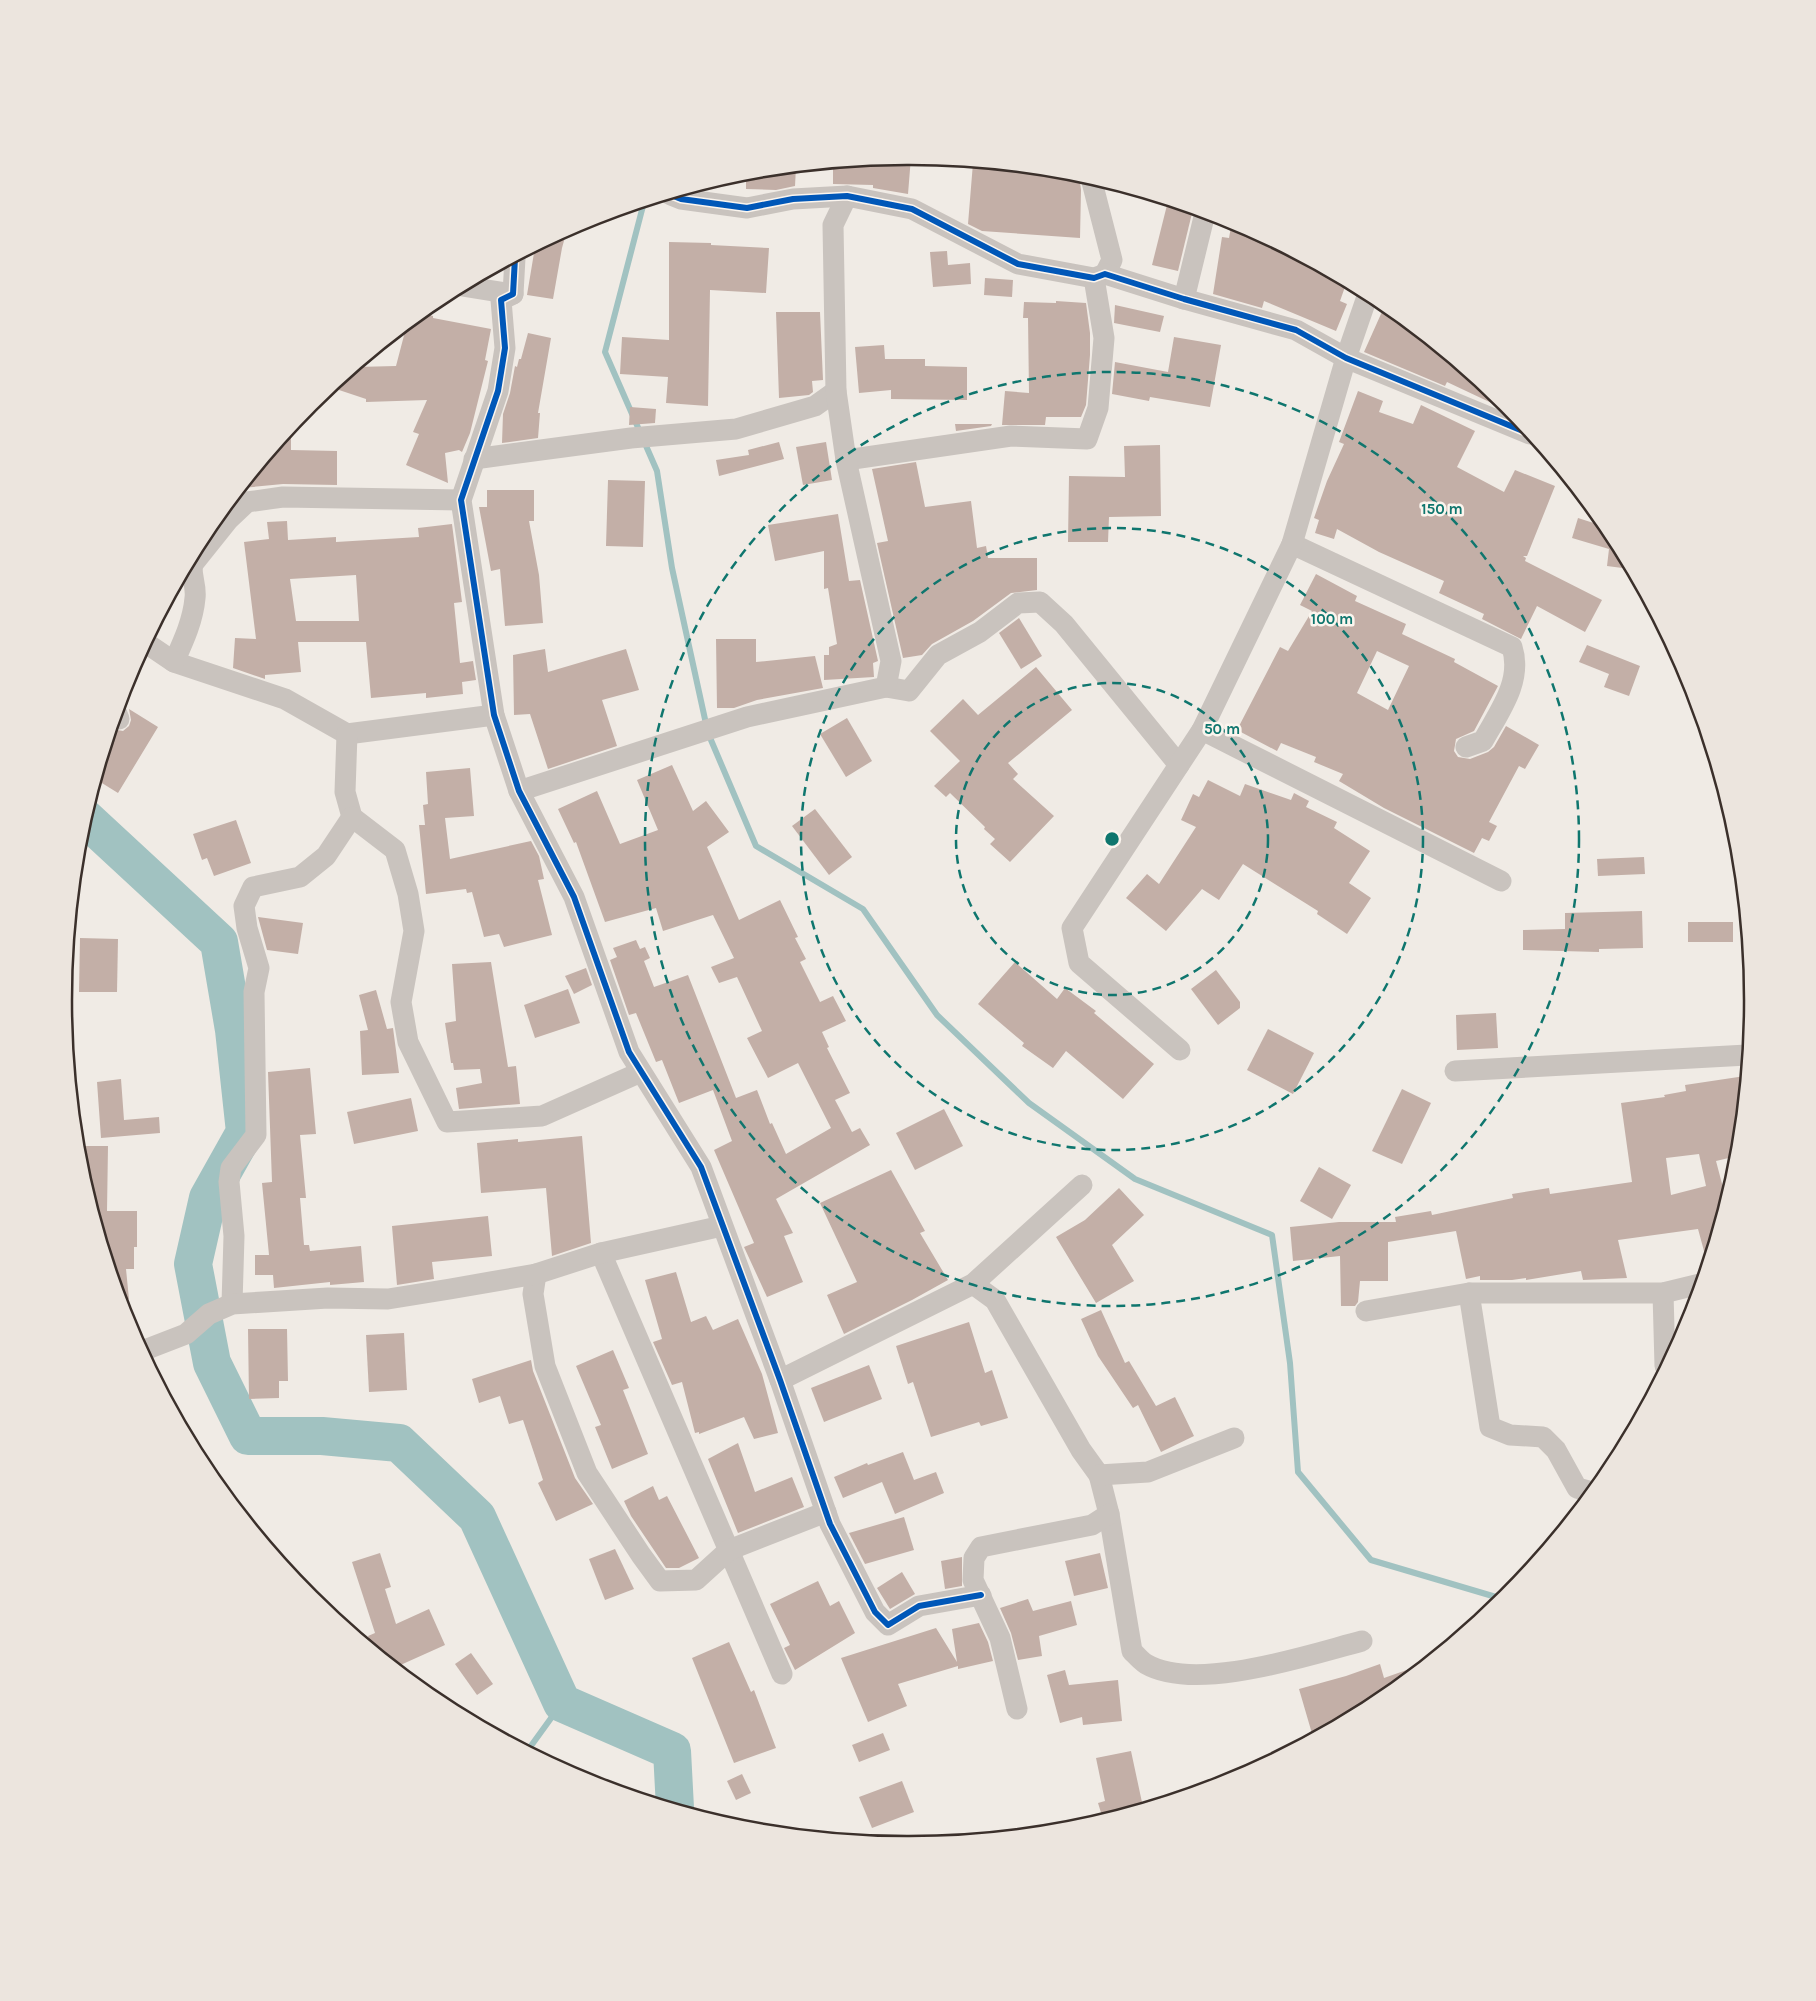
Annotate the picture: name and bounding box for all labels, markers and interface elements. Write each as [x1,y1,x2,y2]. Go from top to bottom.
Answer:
text: 150 m [1421,500,1463,518]
text: 100 m [1311,610,1353,628]
text: 50 m [1204,720,1240,738]
centre of rings [1103,830,1121,848]

